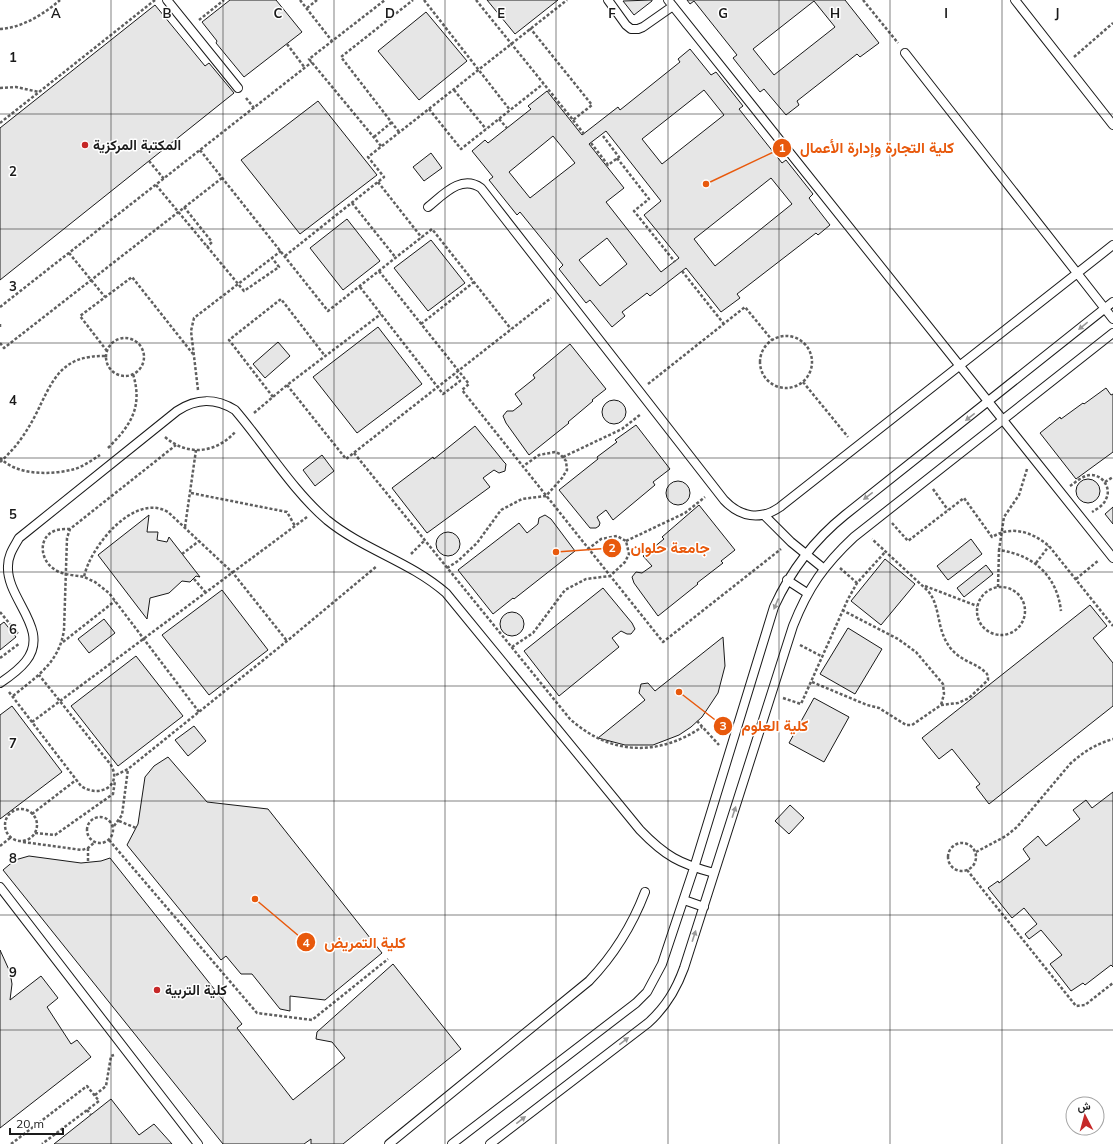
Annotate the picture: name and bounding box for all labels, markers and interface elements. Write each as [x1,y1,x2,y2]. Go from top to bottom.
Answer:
text: A [51,5,61,21]
text: B [163,5,172,21]
text: C [274,5,283,21]
text: D [385,5,395,21]
text: E [497,5,505,21]
text: F [608,5,616,21]
text: G [718,5,728,21]
text: H [830,5,840,21]
text: I [944,5,948,21]
text: J [1055,5,1059,21]
text: 1 [9,49,17,65]
callout: كلية التجارة وإدارة الأعمال [772,134,962,161]
place label: المكتبة المركزية [93,136,181,154]
text: كلية التجارة وإدارة الأعمال [800,138,954,158]
marker: المكتبة المركزية [80,140,90,150]
text: 1 [778,140,786,155]
text: 2 [9,163,17,179]
text: 3 [9,278,17,294]
one-way arrow [1077,322,1088,331]
text: 4 [9,392,17,408]
one-way arrow [965,412,976,421]
one-way arrow [862,492,873,501]
text: 5 [9,506,17,522]
callout: جامعة حلوان [602,535,717,562]
text: جامعة حلوان [630,538,710,557]
text: 2 [608,540,616,555]
one-way arrow [772,599,778,611]
text: 6 [9,621,17,637]
callout: كلية العلوم [713,712,816,739]
text: كلية العلوم [742,716,809,736]
text: 3 [719,718,727,733]
text: 7 [9,735,17,751]
one-way arrow [731,806,737,818]
text: 8 [9,850,17,866]
callout: كلية التمريض [296,929,413,956]
one-way arrow [692,930,698,942]
text: كلية التمريض [324,933,406,952]
text: 4 [302,935,310,950]
text: 9 [9,964,17,980]
place label: كلية التربية [165,981,227,999]
marker: كلية التربية [152,985,162,995]
one-way arrow [619,1037,630,1045]
north arrow [1065,1096,1105,1136]
text: ش [1077,1098,1091,1114]
scale bar [10,1110,63,1136]
text: 20 m [16,1116,44,1131]
one-way arrow [516,1116,527,1124]

